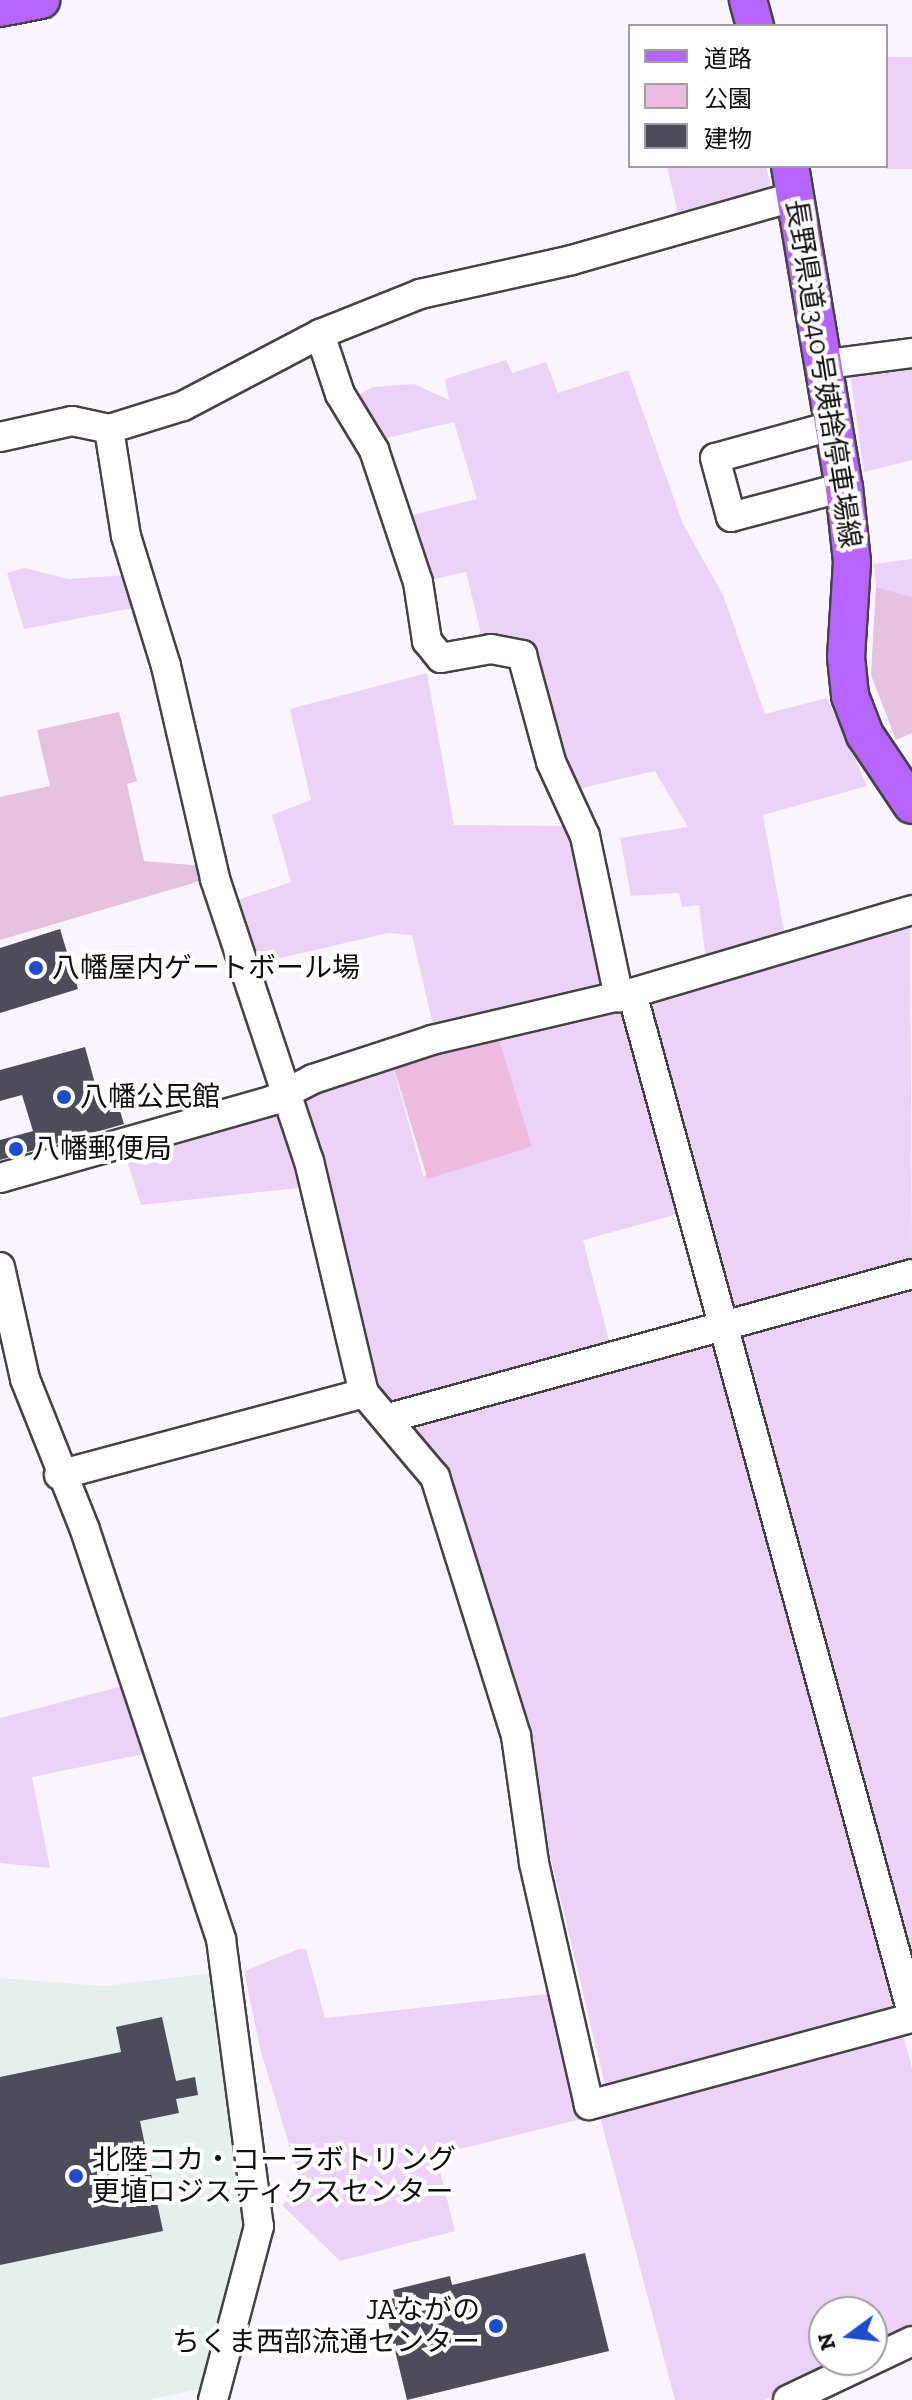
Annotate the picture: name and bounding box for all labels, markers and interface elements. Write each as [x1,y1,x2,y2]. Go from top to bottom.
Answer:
legend [628,24,888,168]
text: 道路 [704,44,752,73]
text: 公園 [704,84,752,113]
text: 建物 [704,124,752,153]
street label: 長野県道340号姨捨停車場線 [779,197,867,551]
place label: 八幡屋内ゲートボール場 [52,951,360,985]
marker: 八幡屋内ゲートボール場 [27,959,45,977]
place label: 八幡公民館 [80,1080,220,1114]
marker: 八幡公民館 [55,1088,73,1106]
place label: 八幡郵便局 [32,1132,172,1166]
marker: 八幡郵便局 [7,1140,25,1158]
place label: 北陸コカ・コーラボトリング 更埴ロジスティクスセンター [92,2143,456,2209]
marker: 北陸コカ・コーラボトリング 更埴ロジスティクスセンター [67,2167,85,2185]
place label: JAながの ちくま西部流通センター [172,2293,480,2359]
north arrow [808,2296,888,2376]
marker: JAながの ちくま西部流通センター [487,2317,505,2335]
text: N [811,2330,841,2353]

